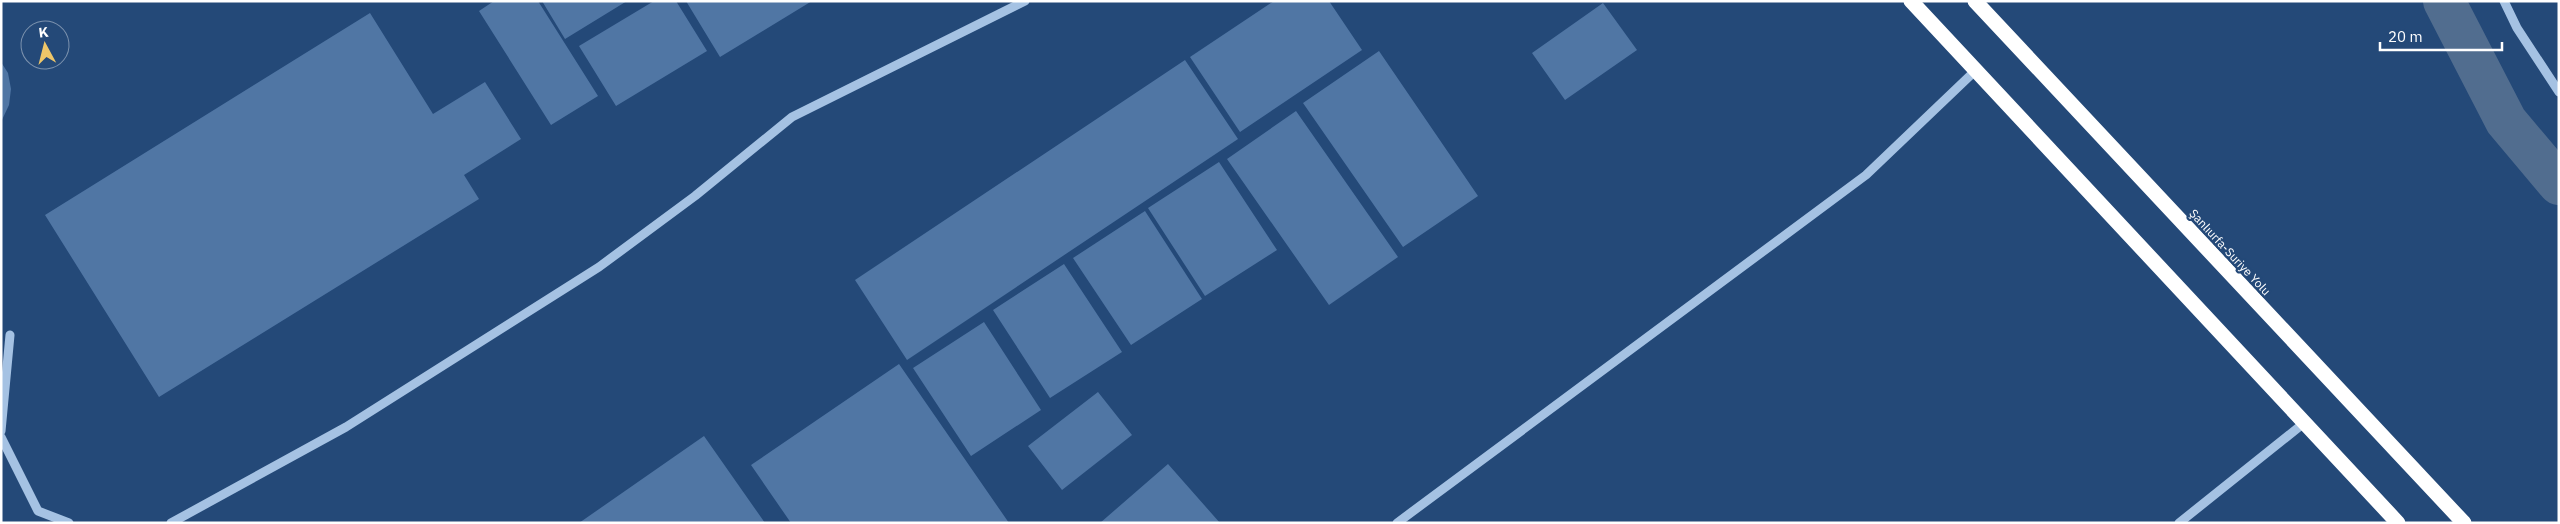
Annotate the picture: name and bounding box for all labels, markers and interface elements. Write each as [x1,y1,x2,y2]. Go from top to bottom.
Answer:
north arrow [20,20,70,70]
scale bar [2380,20,2502,52]
text: K [37,23,50,42]
text: 20 m [2388,27,2423,46]
street label: Şanlıurfa-Suriye Yolu [2186,206,2274,298]

